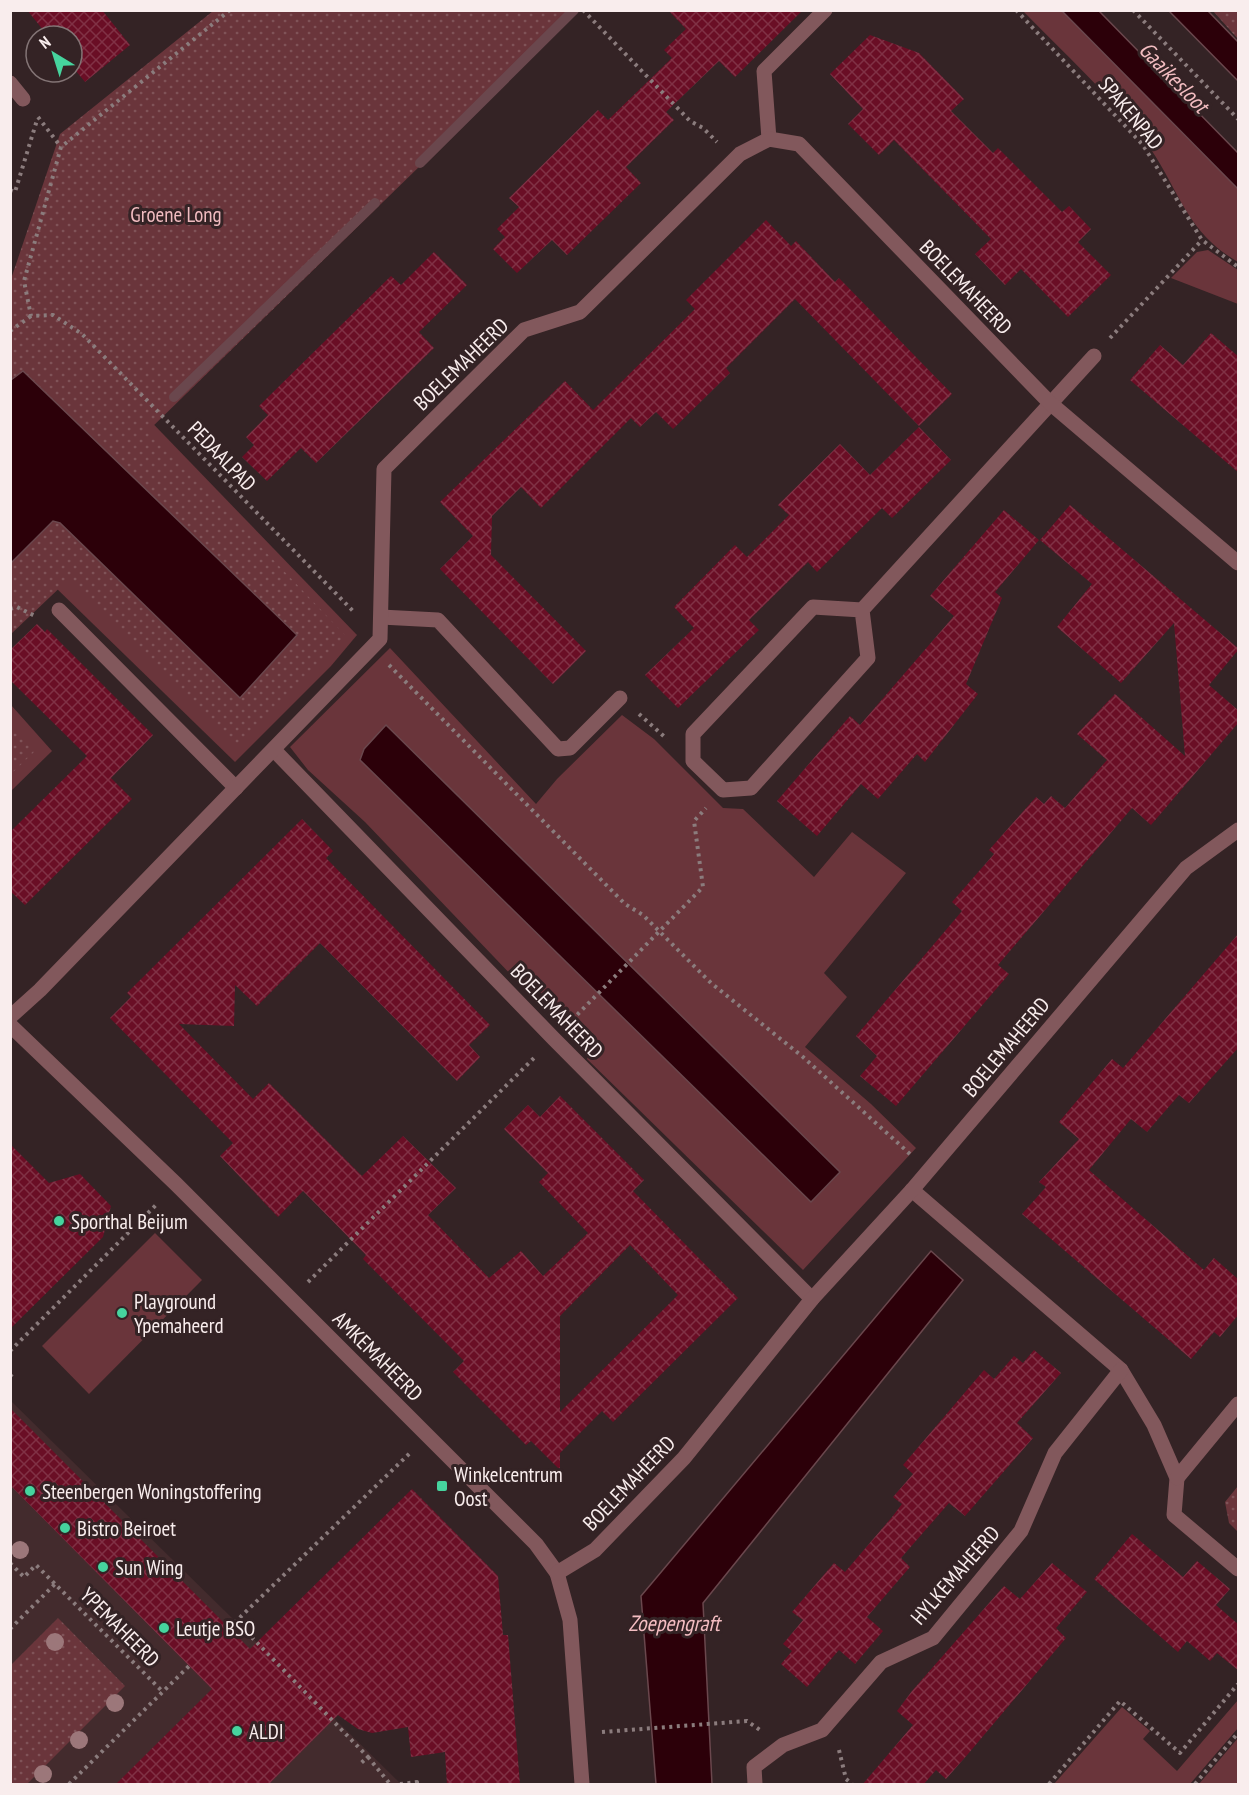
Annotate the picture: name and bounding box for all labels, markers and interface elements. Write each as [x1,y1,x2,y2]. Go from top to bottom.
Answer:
north arrow [24,24,84,84]
text: N [35,32,54,53]
water label: Gaaikesloot [1133,36,1217,121]
street label: SPAKENPAD [1093,71,1169,155]
park label: Groene Long [130,201,222,228]
street label: BOELEMAHEERD [914,234,1018,340]
street label: BOELEMAHEERD [408,312,514,416]
street label: PEDAALPAD [182,415,262,497]
street label: BOELEMAHEERD [505,958,609,1064]
street label: BOELEMAHEERD [956,992,1056,1102]
place label: Sporthal Beijum [71,1208,188,1235]
marker: Sporthal Beijum [52,1214,66,1228]
place label: Playground Ypemaheerd [134,1288,223,1339]
street label: AMKEMAHEERD [327,1305,429,1407]
marker: Playground Ypemaheerd [115,1306,129,1320]
street label: BOELEMAHEERD [577,1430,681,1536]
place label: Winkelcentrum Oost [454,1461,563,1512]
place label: Steenbergen Woningstoffering [42,1478,262,1505]
marker: Winkelcentrum Oost [435,1479,449,1493]
marker: Steenbergen Woningstoffering [23,1484,37,1498]
place label: Bistro Beiroet [77,1515,176,1542]
street label: HYLKEMAHEERD [905,1520,1005,1630]
marker: Bistro Beiroet [58,1521,72,1535]
place label: Sun Wing [115,1554,183,1581]
marker: Sun Wing [96,1560,110,1574]
street label: YPEMAHEERD [74,1581,166,1673]
water label: Zoepengraft [628,1609,723,1637]
place label: Leutje BSO [176,1615,255,1642]
marker: Leutje BSO [157,1621,171,1635]
place label: ALDI [249,1718,284,1745]
marker: ALDI [230,1724,244,1738]

